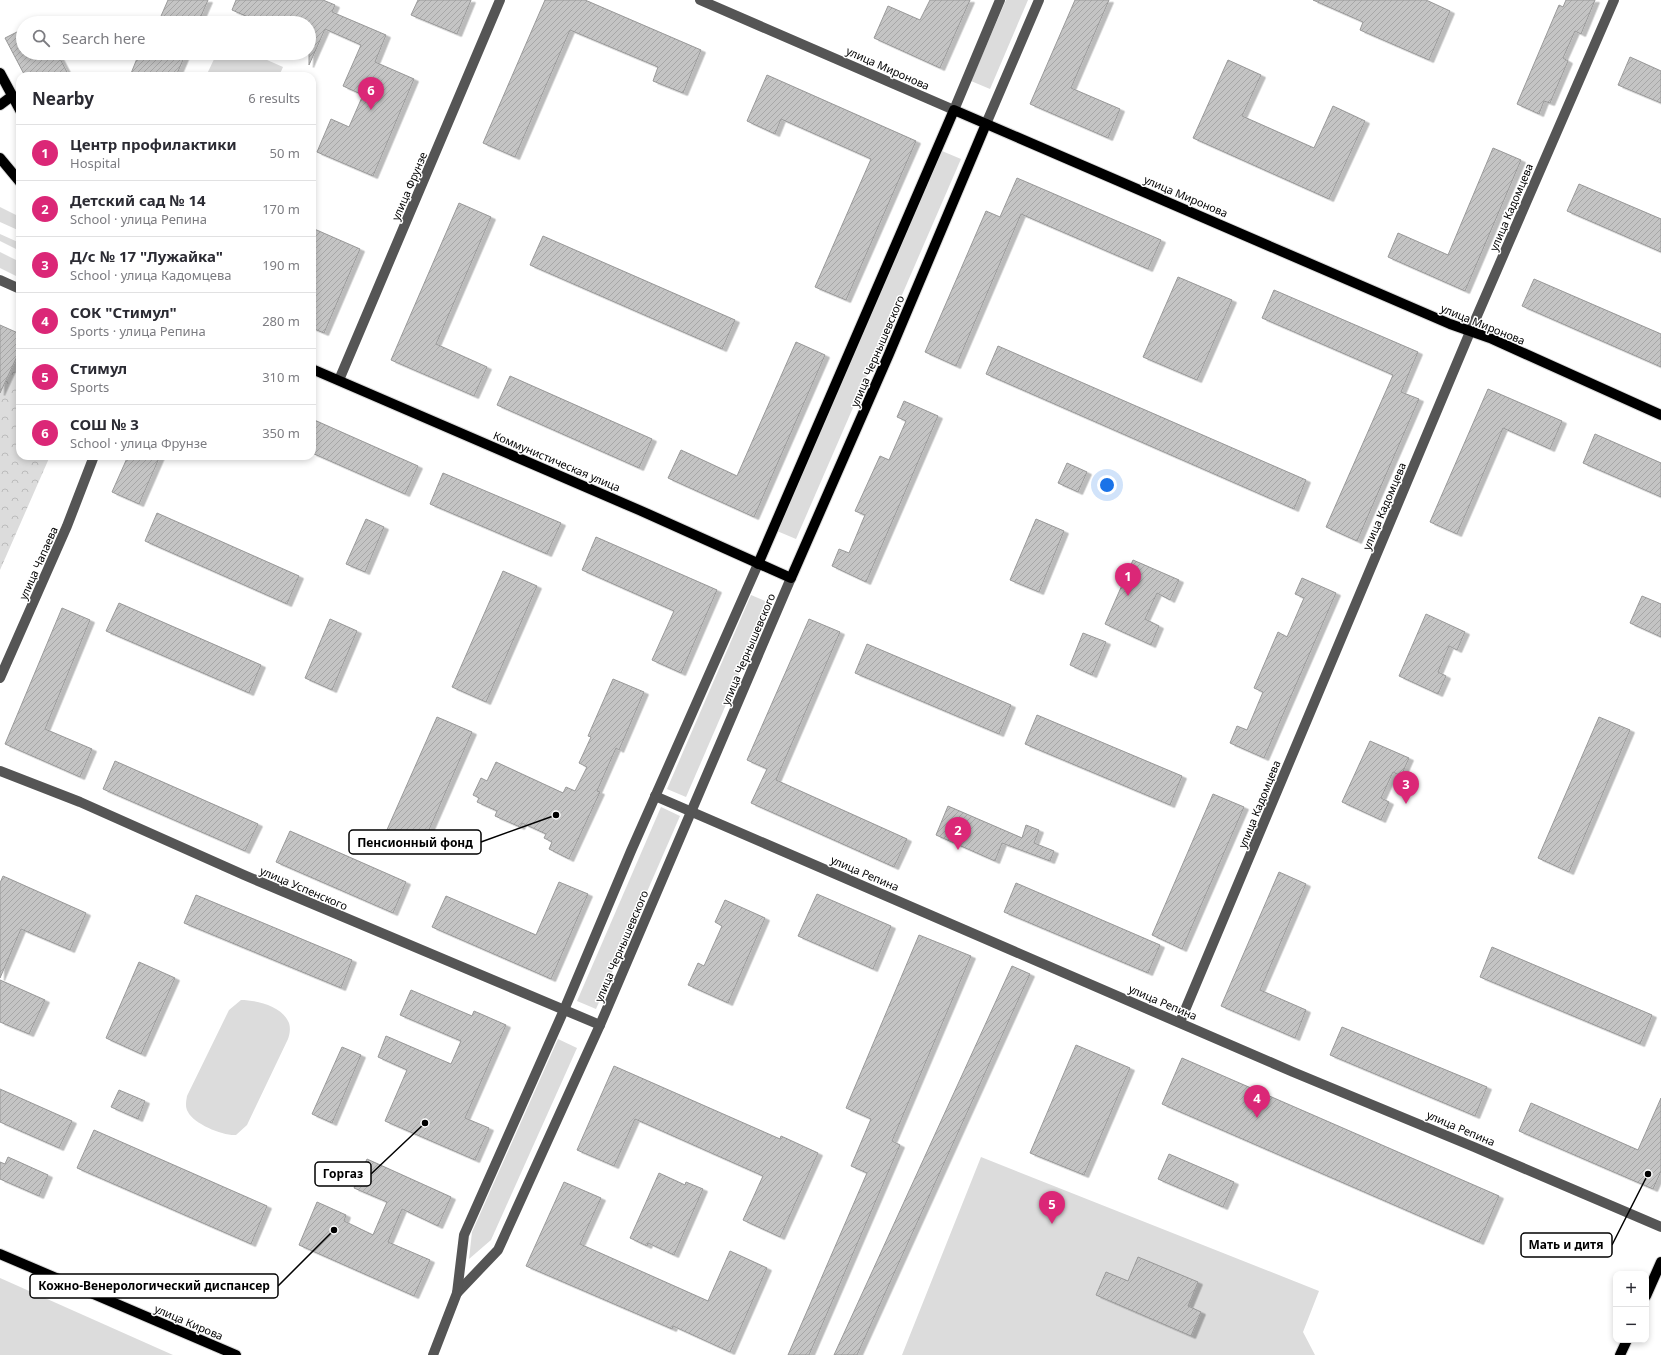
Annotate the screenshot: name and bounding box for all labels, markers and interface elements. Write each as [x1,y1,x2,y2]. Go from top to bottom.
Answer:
search box [16,16,316,60]
icon: search [30,27,52,49]
text: Search here [62,28,145,48]
street label: улица Миронова [844,43,932,93]
pin: 6 [358,77,384,110]
text: Nearby [32,87,94,110]
text: 6 results [248,89,300,107]
text: Центр профилактики [70,134,237,154]
text: 1 [41,144,49,162]
text: 50 m [270,144,300,162]
street label: улица Фрунзе [388,149,430,223]
text: Hospital [70,154,120,172]
street label: улица Кадомцева [1486,161,1536,253]
street label: улица Миронова [1142,172,1230,220]
text: Детский сад № 14 [70,190,206,210]
text: 2 [41,200,49,218]
text: 170 m [262,200,300,218]
text: School · улица Репина [70,210,207,228]
text: Д/с № 17 "Лужайка" [70,246,223,266]
text: 3 [41,256,49,274]
text: 190 m [262,256,300,274]
text: School · улица Кадомцева [70,266,231,284]
street label: улица Чернышевского [847,293,907,409]
street label: улица Миронова [1439,300,1527,348]
text: СОК "Стимул" [70,302,177,322]
text: 4 [41,312,49,330]
text: 280 m [262,312,300,330]
text: Sports · улица Репина [70,322,206,340]
text: Стимул [70,358,127,378]
text: 5 [41,368,49,386]
text: 310 m [262,368,300,386]
text: Sports [70,378,109,396]
text: СОШ № 3 [70,414,139,434]
text: 6 [41,424,49,442]
text: 350 m [262,424,300,442]
street label: Коммунистическая улица [491,427,623,495]
text: School · улица Фрунзе [70,434,207,452]
street label: улица Кадомцева [1359,460,1409,552]
your location [1097,475,1117,495]
street label: улица Чапаева [15,524,61,602]
pin: 1 [1115,563,1141,596]
street label: улица Чернышевского [718,591,778,707]
street label: улица Кадомцева [1234,758,1284,850]
pin: 3 [1393,771,1419,804]
pin: 2 [945,817,971,850]
callout: Пенсионный фонд [349,830,481,854]
text: Пенсионный фонд [357,834,473,851]
street label: улица Репина [828,852,902,894]
street label: улица Успенского [258,863,350,913]
street label: улица Чернышевского [591,888,651,1004]
street label: улица Репина [1126,981,1200,1023]
pin: 4 [1244,1085,1270,1118]
street label: улица Репина [1424,1107,1498,1149]
callout: Горгаз [315,1162,371,1186]
text: Горгаз [323,1165,363,1182]
pin: 5 [1039,1191,1065,1224]
callout: Мать и дитя [1521,1233,1612,1257]
text: Мать и дитя [1529,1236,1603,1253]
map controls [1613,1271,1649,1343]
button: + [1613,1271,1649,1307]
callout: Кожно-Венерологический диспансер [30,1274,278,1298]
text: Кожно-Венерологический диспансер [38,1277,270,1294]
street label: улица Кирова [152,1301,226,1343]
button: − [1613,1307,1649,1343]

